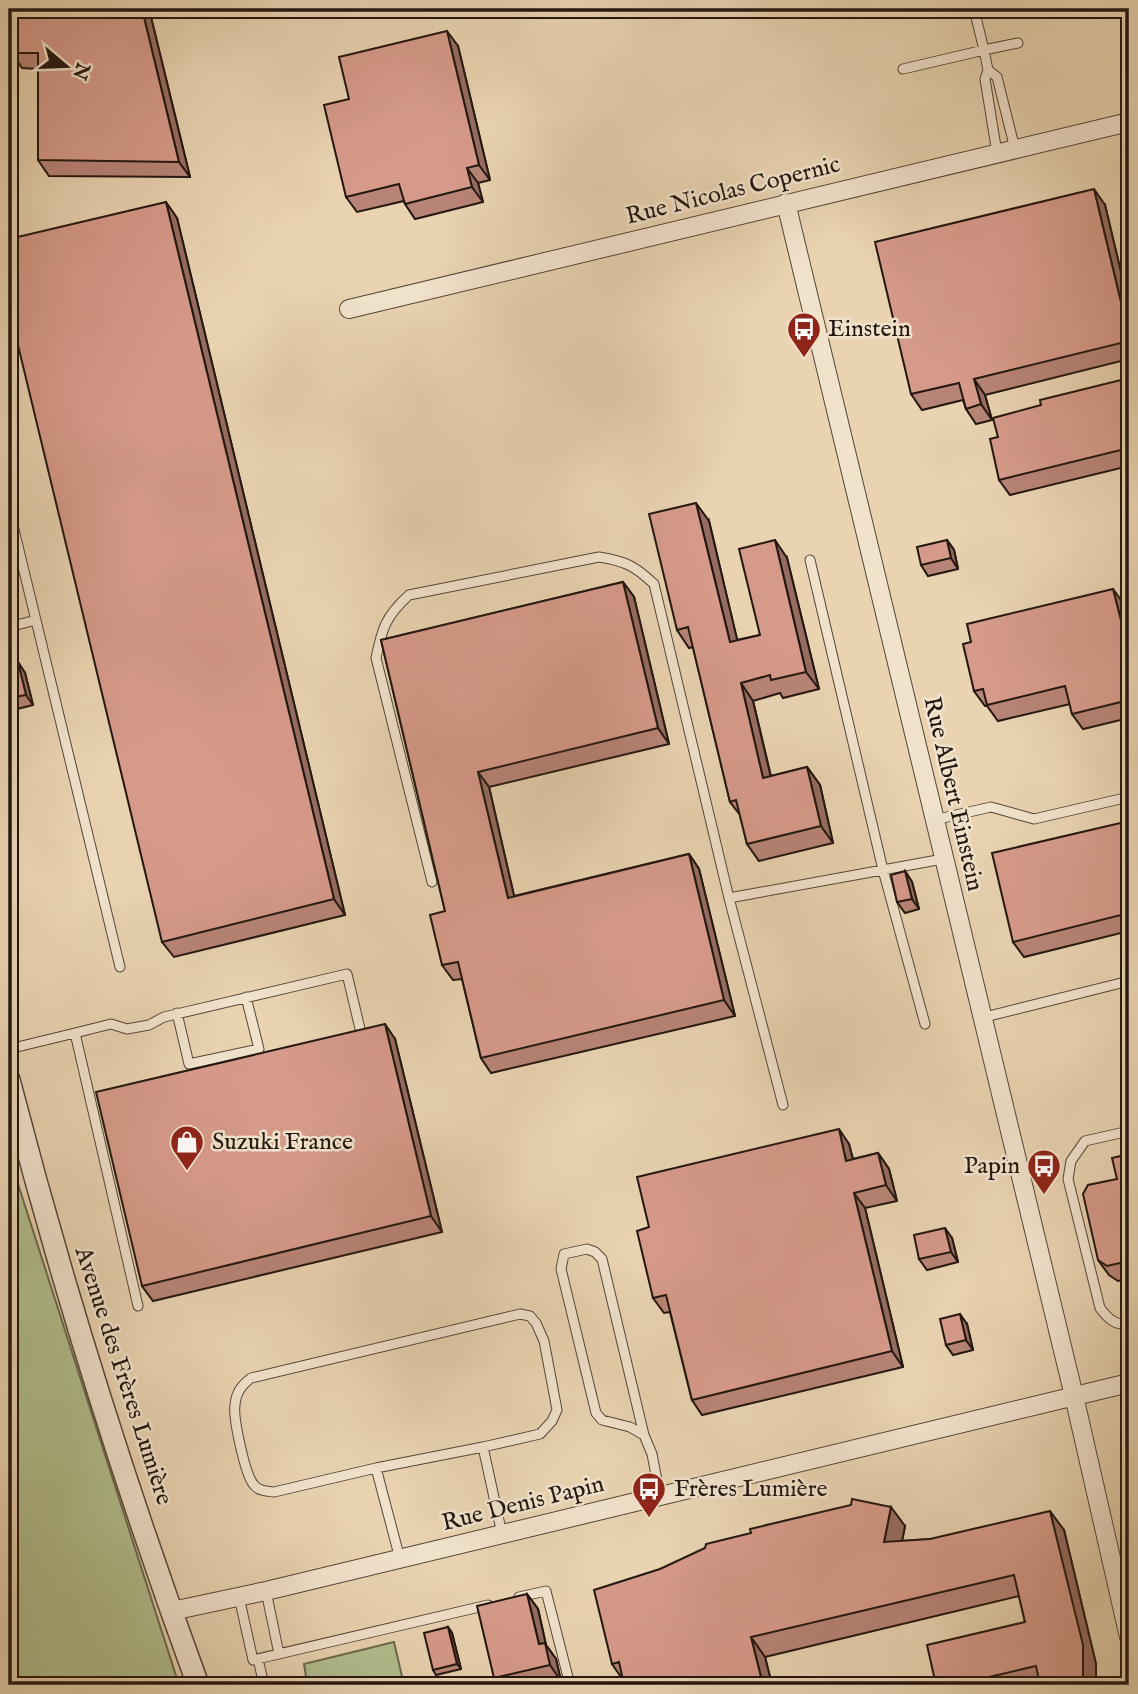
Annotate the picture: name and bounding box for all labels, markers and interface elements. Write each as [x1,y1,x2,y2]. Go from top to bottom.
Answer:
north arrow [32,32,102,102]
text: N [66,58,95,83]
street label: Rue Nicolas Copernic [623,149,843,233]
bus stop icon: Einstein [785,310,823,359]
place label: Einstein [828,314,911,345]
street label: Rue Albert Einstein [916,694,990,894]
shop icon: Suzuki France [168,1123,206,1172]
place label: Suzuki France [212,1127,353,1158]
bus stop icon: Papin [1025,1147,1063,1196]
place label: Papin [964,1151,1020,1182]
street label: Avenue des Frères Lumière [66,1242,179,1509]
street label: Rue Denis Papin [439,1469,608,1539]
bus stop icon: Frères Lumière [630,1470,668,1519]
place label: Frères Lumière [674,1474,827,1505]

